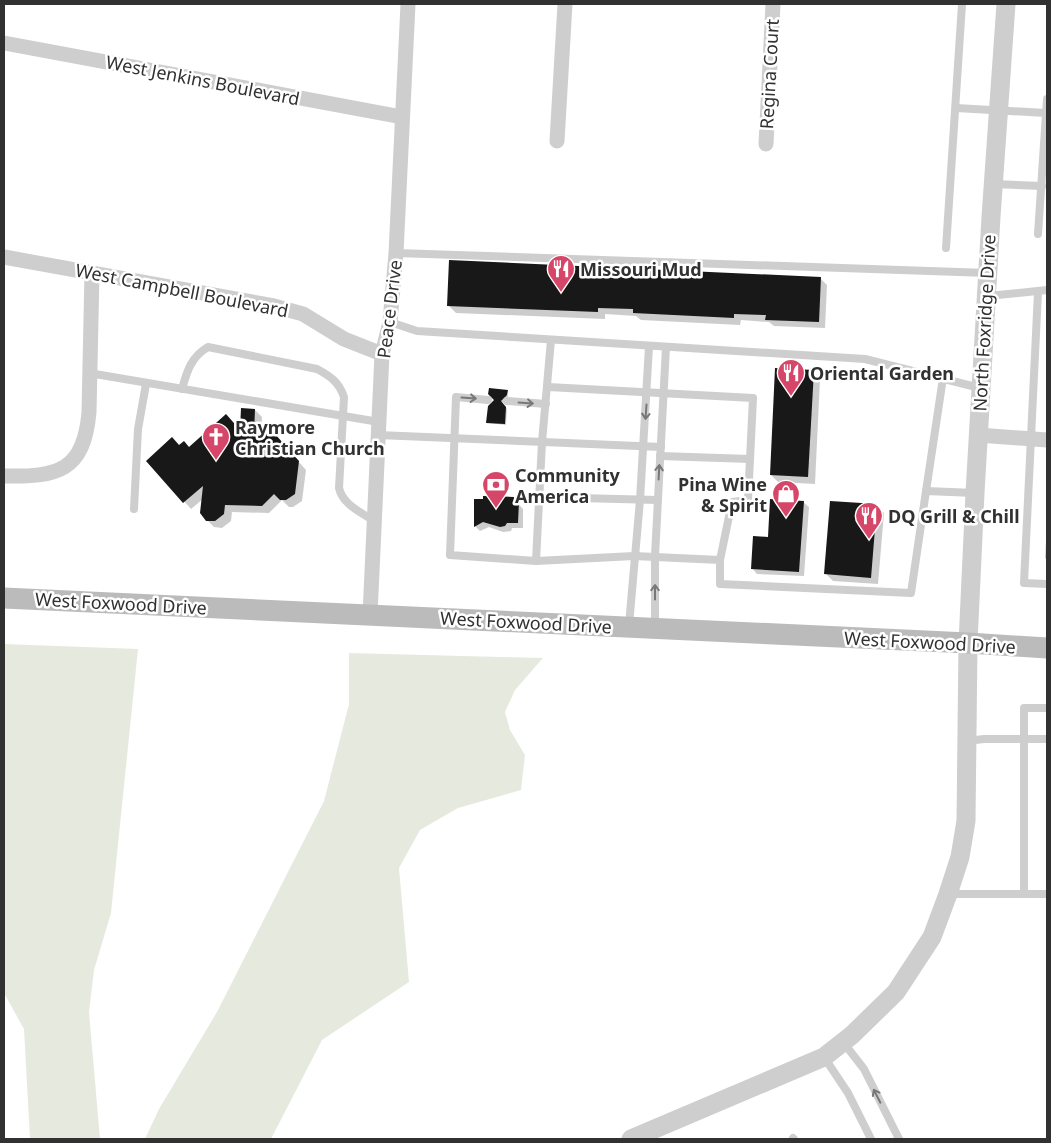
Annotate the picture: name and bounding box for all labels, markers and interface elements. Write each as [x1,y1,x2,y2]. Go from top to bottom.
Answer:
street label: Regina Court [754,18,784,130]
street label: West Jenkins Boulevard [104,49,302,111]
street label: North Foxridge Drive [967,234,1001,412]
restaurant icon: Missouri Mud [546,254,576,293]
place label: Missouri Mud [580,257,702,281]
street label: West Campbell Boulevard [73,258,291,322]
street label: Peace Drive [371,258,407,360]
restaurant icon: Oriental Garden [776,358,806,397]
place label: Oriental Garden [810,361,954,385]
one-way arrow [461,394,477,403]
one-way arrow [518,398,534,407]
one-way arrow [642,404,651,420]
place label: Raymore Christian Church [235,415,385,460]
church icon: Raymore Christian Church [201,422,231,461]
place label: Community America [515,463,620,508]
one-way arrow [655,465,664,481]
bank icon: Community America [481,470,511,509]
place label: Pina Wine & Spirit [678,472,767,517]
shop icon: Pina Wine & Spirit [771,479,801,518]
restaurant icon: DQ Grill & Chill [854,501,884,540]
place label: DQ Grill & Chill [888,504,1020,528]
one-way arrow [650,584,660,600]
street label: West Foxwood Drive [35,587,207,619]
street label: West Foxwood Drive [440,606,612,638]
street label: West Foxwood Drive [844,626,1016,658]
one-way arrow [872,1089,881,1104]

